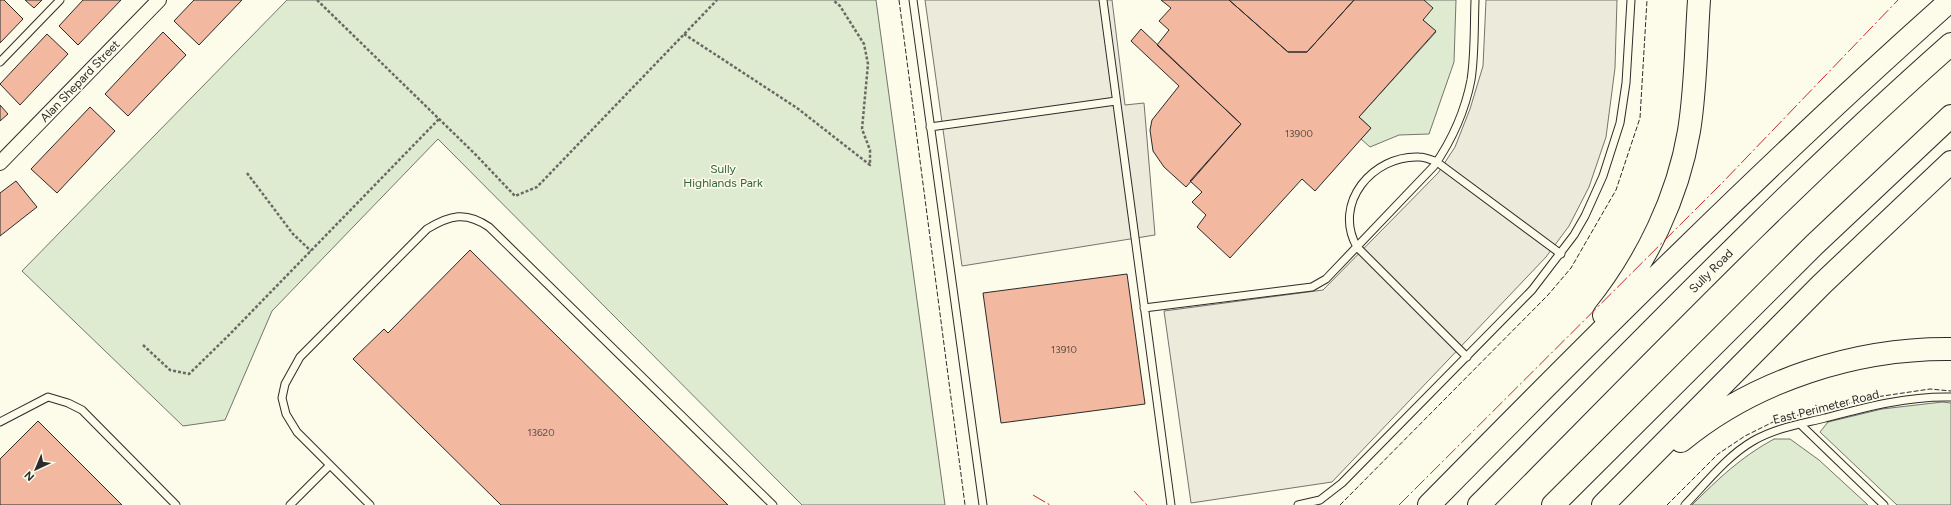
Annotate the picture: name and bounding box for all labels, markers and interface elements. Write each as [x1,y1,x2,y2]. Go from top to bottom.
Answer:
street label: Alan Shepard Street [37,37,123,125]
house number: 13900 [1285,127,1313,140]
park label: Sully Highlands Park [683,162,763,190]
street label: Sully Road [1686,246,1736,296]
house number: 13910 [1051,343,1077,356]
street label: East Perimeter Road [1771,387,1881,427]
house number: 13620 [527,426,555,439]
north arrow [16,449,56,489]
text: N [22,468,37,483]

